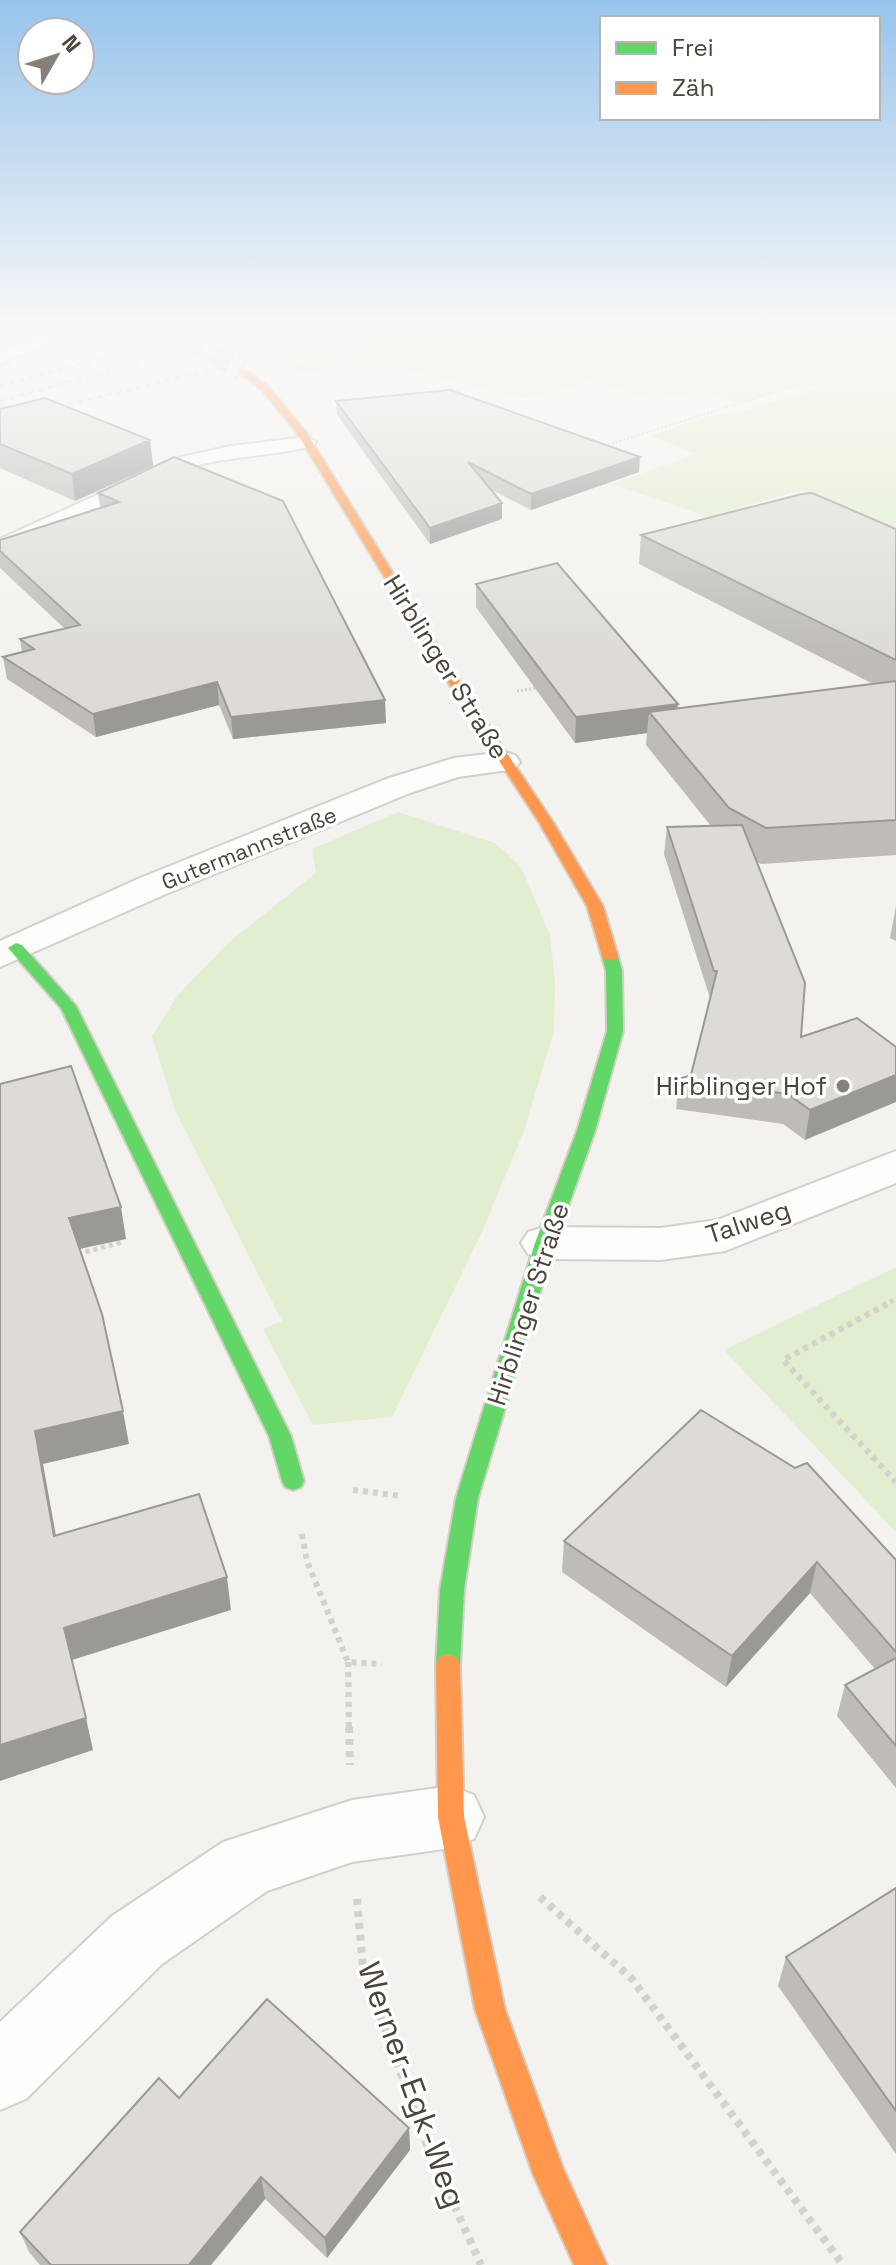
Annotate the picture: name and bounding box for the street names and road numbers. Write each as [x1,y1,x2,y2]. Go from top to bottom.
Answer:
street label: Hirblinger Straße [376,568,516,766]
street label: Gutermannstraße [157,800,341,896]
street label: Talweg [701,1192,795,1252]
street label: Hirblinger Straße [479,1198,577,1410]
street label: Werner-Egk-Weg [349,1957,475,2213]

